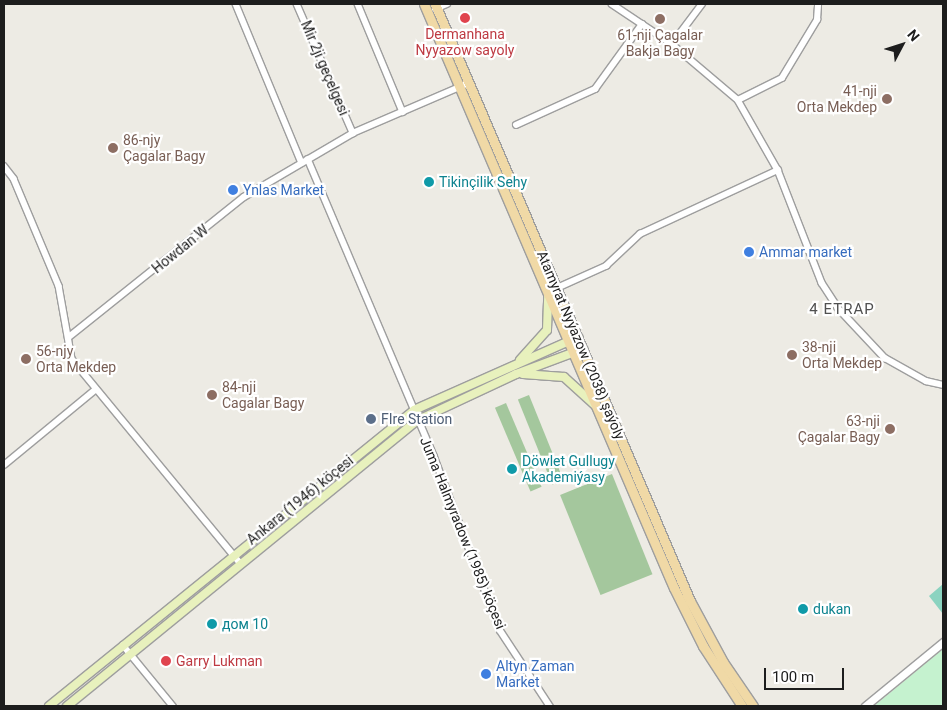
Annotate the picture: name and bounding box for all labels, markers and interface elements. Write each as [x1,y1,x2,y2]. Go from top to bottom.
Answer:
marker: Dermanhana Nyyazow sayoly [459,12,471,24]
marker: 61-nji Çagalar Bakja Bagy [654,13,666,25]
street label: Mir 2ji geçelgesi [297,18,353,118]
north arrow [877,20,927,70]
place label: Dermanhana Nyyazow sayoly [416,26,514,58]
text: N [904,26,923,44]
place label: 61-nji Çagalar Bakja Bagy [617,27,703,59]
place label: 41-nji Orta Mekdep [797,83,877,115]
marker: 41-nji Orta Mekdep [881,93,893,105]
place label: 86-njy Çagalar Bagy [123,132,205,164]
marker: 86-njy Çagalar Bagy [107,142,119,154]
place label: Tikinçilik Sehy [439,174,527,190]
marker: Tikinçilik Sehy [423,176,435,188]
place label: Ynlas Market [243,182,324,198]
marker: Ynlas Market [227,184,239,196]
street label: Howdan W [148,221,212,277]
place label: Ammar market [759,244,852,260]
marker: Ammar market [743,246,755,258]
street label: Atamyrat Nyýazow (2038) şaýoly [533,248,629,442]
district label: 4 ETRAP [808,301,876,319]
place label: 38-nji Orta Mekdep [802,339,882,372]
place label: 56-njy Orta Mekdep [36,343,116,376]
marker: 38-nji Orta Mekdep [786,349,798,361]
marker: 56-njy Orta Mekdep [20,353,32,365]
place label: 84-nji Cagalar Bagy [222,379,304,412]
marker: 84-nji Cagalar Bagy [206,389,218,401]
place label: FIre Station [381,411,452,427]
marker: FIre Station [365,413,377,425]
place label: 63-nji Çagalar Bagy [798,413,880,446]
marker: 63-nji Çagalar Bagy [884,423,896,435]
street label: Juma Halmyradow (1985) köçesi [417,434,509,632]
street label: Ankara (1946) köçesi [243,452,357,548]
place label: Döwlet Gullugy Akademiýasy [522,453,615,486]
marker: Döwlet Gullugy Akademiýasy [506,463,518,475]
place label: dukan [813,601,851,617]
marker: dukan [797,603,809,615]
place label: дом 10 [222,616,268,632]
marker: дом 10 [206,618,218,630]
place label: Garry Lukman [176,653,263,669]
marker: Garry Lukman [160,655,172,667]
place label: Altyn Zaman Market [496,658,575,690]
scale bar [767,658,847,690]
marker: Altyn Zaman Market [480,668,492,680]
text: 100 m [772,668,814,686]

